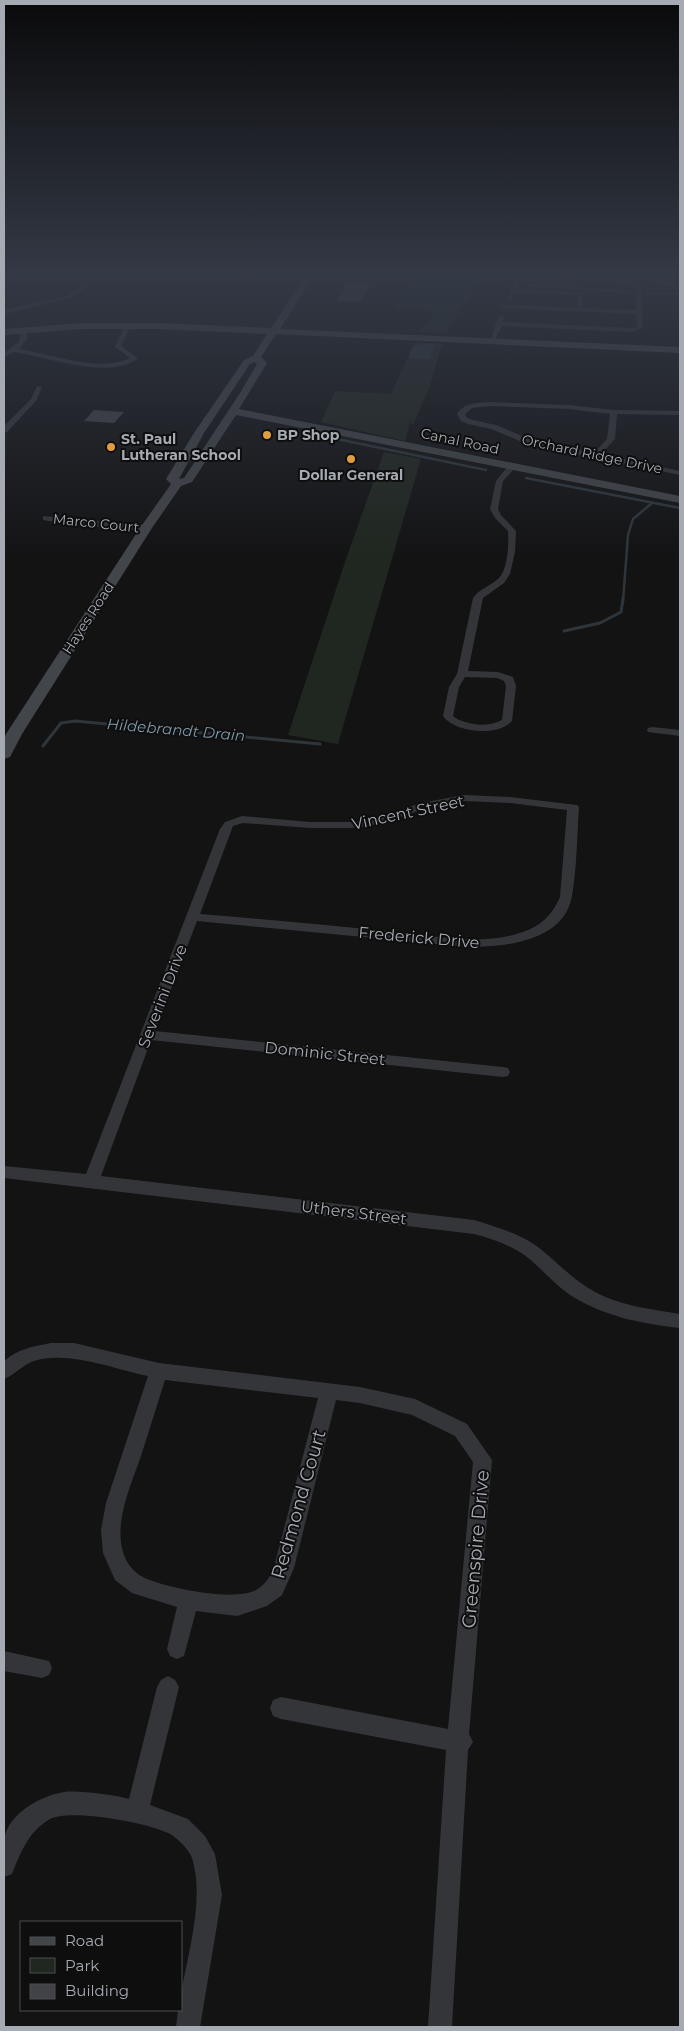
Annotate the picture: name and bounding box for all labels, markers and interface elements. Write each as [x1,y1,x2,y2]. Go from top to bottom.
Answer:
street label: Canal Road [419,424,501,458]
place label: BP Shop [277,426,340,444]
marker: BP Shop [261,429,273,441]
place label: St. Paul Lutheran School [121,430,241,464]
street label: Orchard Ridge Drive [520,430,664,478]
marker: St. Paul Lutheran School [105,441,117,453]
marker: Dollar General [345,453,357,465]
place label: Dollar General [299,466,403,484]
street label: Marco Court [52,510,140,537]
street label: Hayes Road [58,579,118,657]
water label: Hildebrandt Drain [106,714,246,745]
street label: Vincent Street [350,791,467,834]
street label: Frederick Drive [358,923,480,952]
street label: Severini Drive [134,942,191,1051]
street label: Dominic Street [264,1038,387,1069]
street label: Uthers Street [300,1197,408,1228]
street label: Redmond Court [266,1427,331,1581]
street label: Greenspire Drive [457,1469,494,1629]
legend [20,1921,182,2011]
text: Road [65,1931,104,1950]
text: Park [65,1956,99,1975]
text: Building [65,1981,129,2000]

